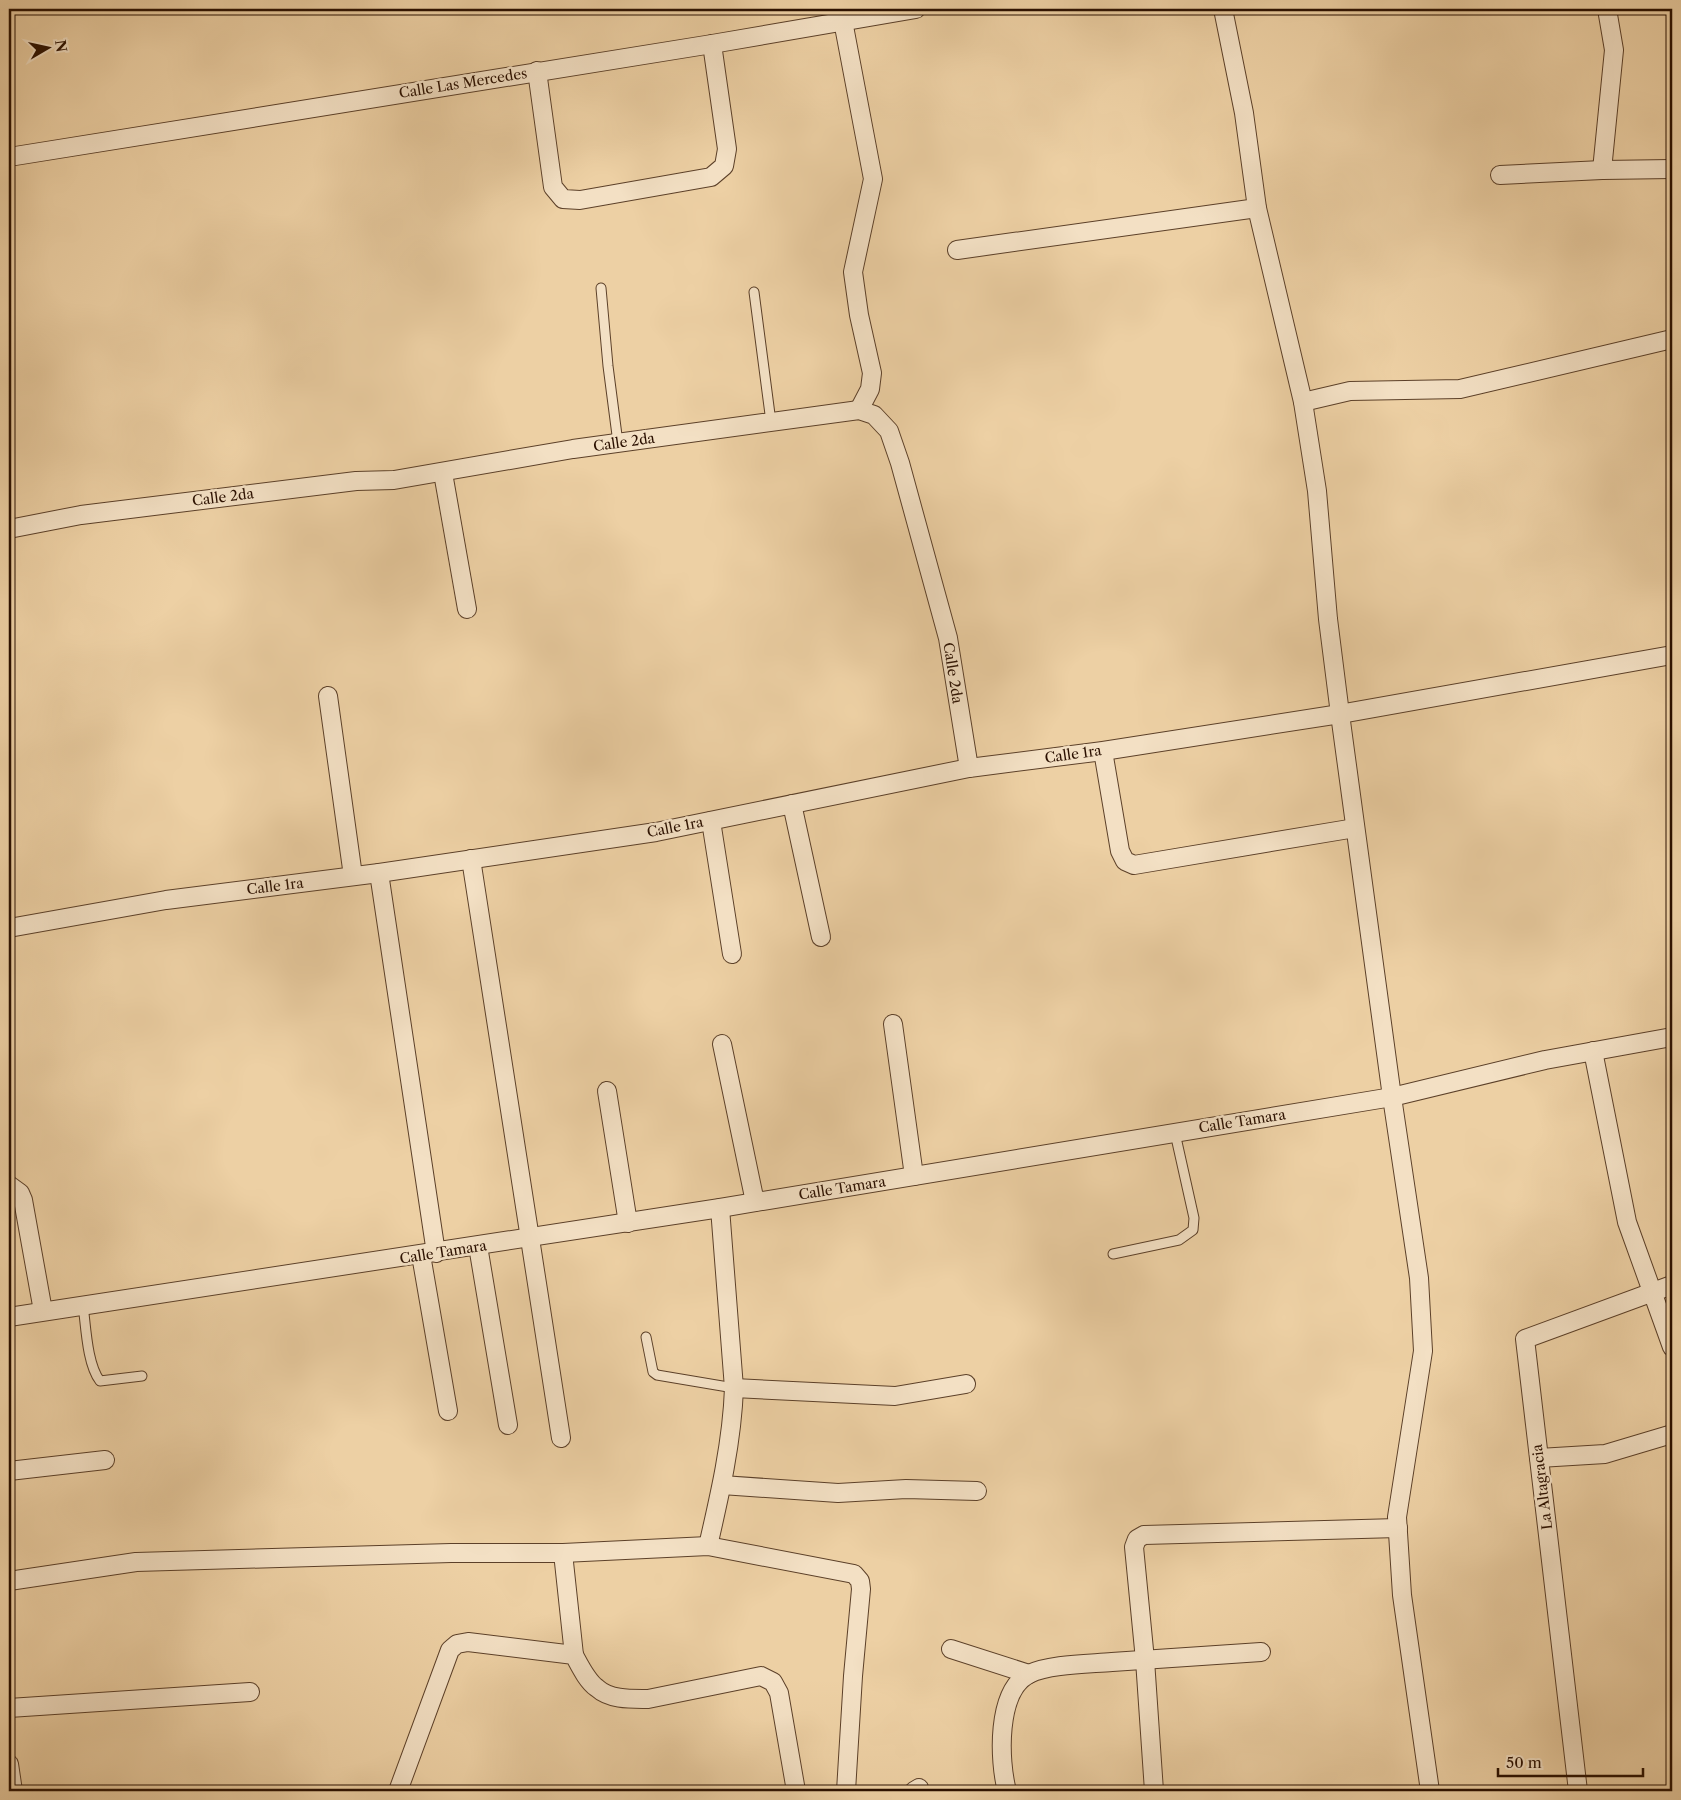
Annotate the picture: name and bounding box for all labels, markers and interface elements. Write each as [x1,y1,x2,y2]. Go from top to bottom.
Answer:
north arrow [22,22,72,72]
text: N [51,39,71,53]
street label: Calle Las Mercedes [398,64,528,102]
street label: Calle 2da [592,429,657,455]
street label: Calle 2da [191,484,255,510]
street label: Calle 2da [939,641,967,706]
street label: Calle 1ra [1043,741,1103,767]
street label: Calle 1ra [645,813,705,841]
street label: Calle 1ra [246,874,305,898]
street label: Calle Tamara [1197,1105,1287,1137]
street label: Calle Tamara [797,1172,887,1204]
street label: Calle Tamara [398,1236,488,1268]
street label: La Altagracia [1528,1443,1556,1531]
scale bar [1498,1745,1644,1777]
text: 50 m [1506,1753,1542,1772]

